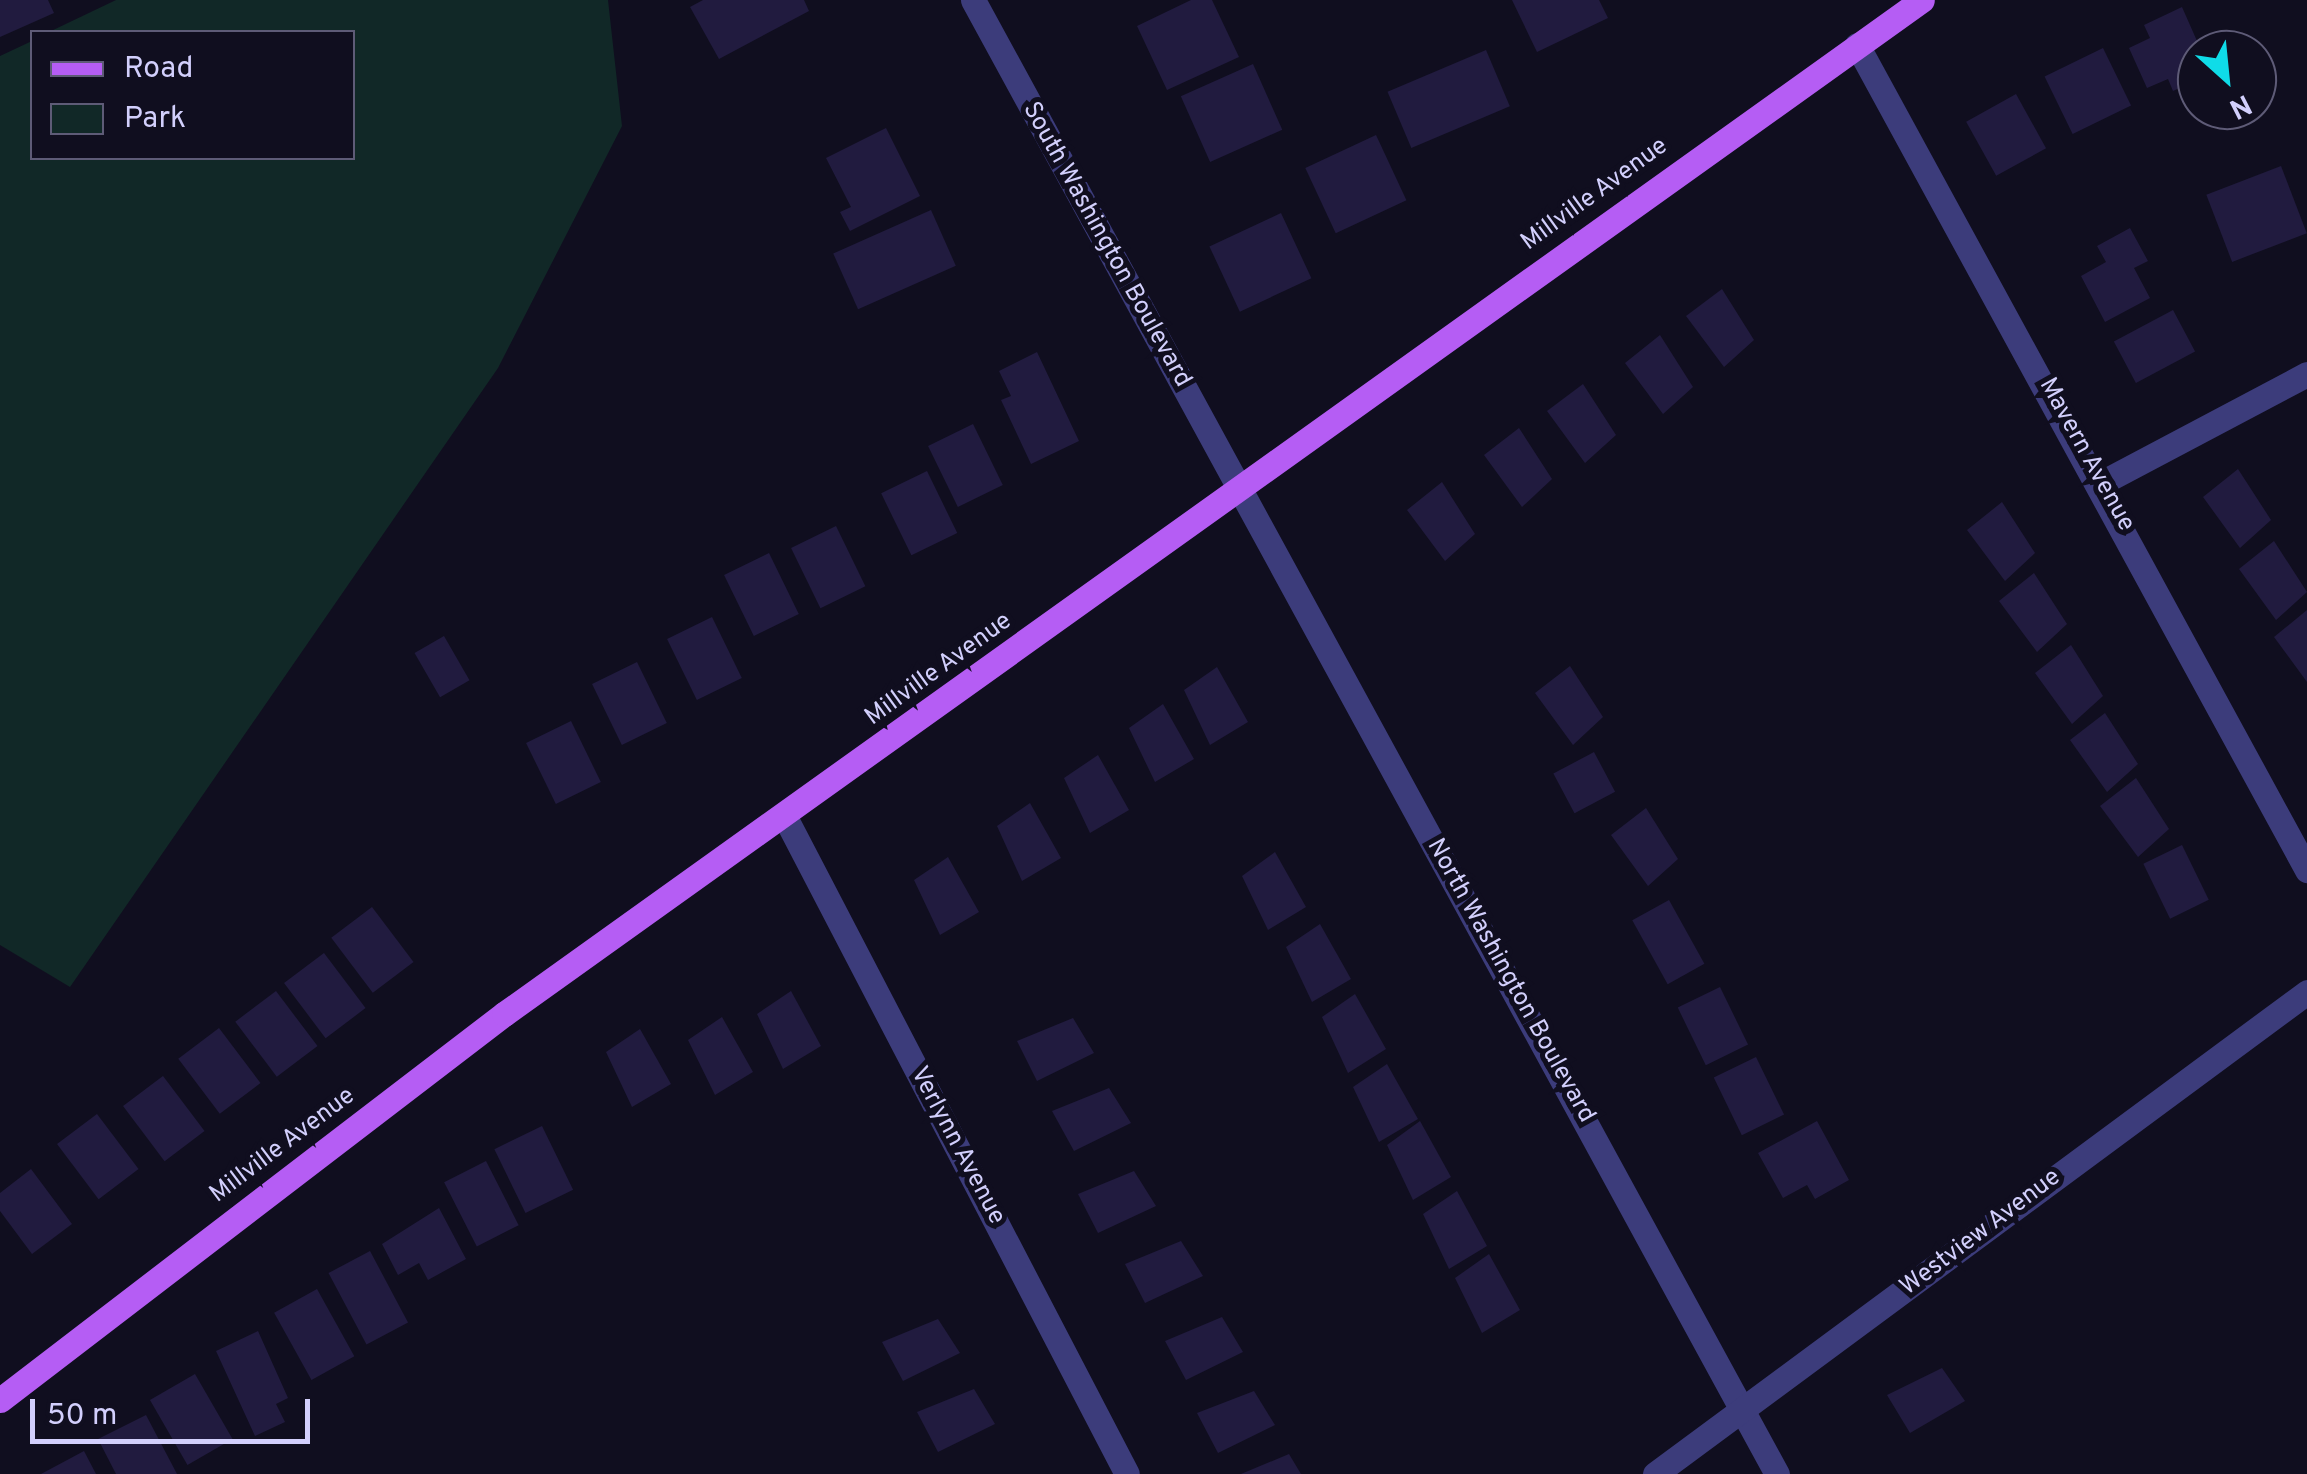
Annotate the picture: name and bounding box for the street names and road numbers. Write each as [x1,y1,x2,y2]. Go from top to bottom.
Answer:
street label: South Washington Boulevard [1015,97,1197,393]
street label: Millville Avenue [1516,132,1674,258]
street label: Mavern Avenue [2031,373,2141,537]
street label: Millville Avenue [860,607,1018,733]
street label: North Washington Boulevard [1419,833,1601,1129]
street label: Verlynn Avenue [903,1062,1011,1230]
street label: Millville Avenue [204,1081,362,1211]
street label: Westview Avenue [1895,1163,2067,1303]

